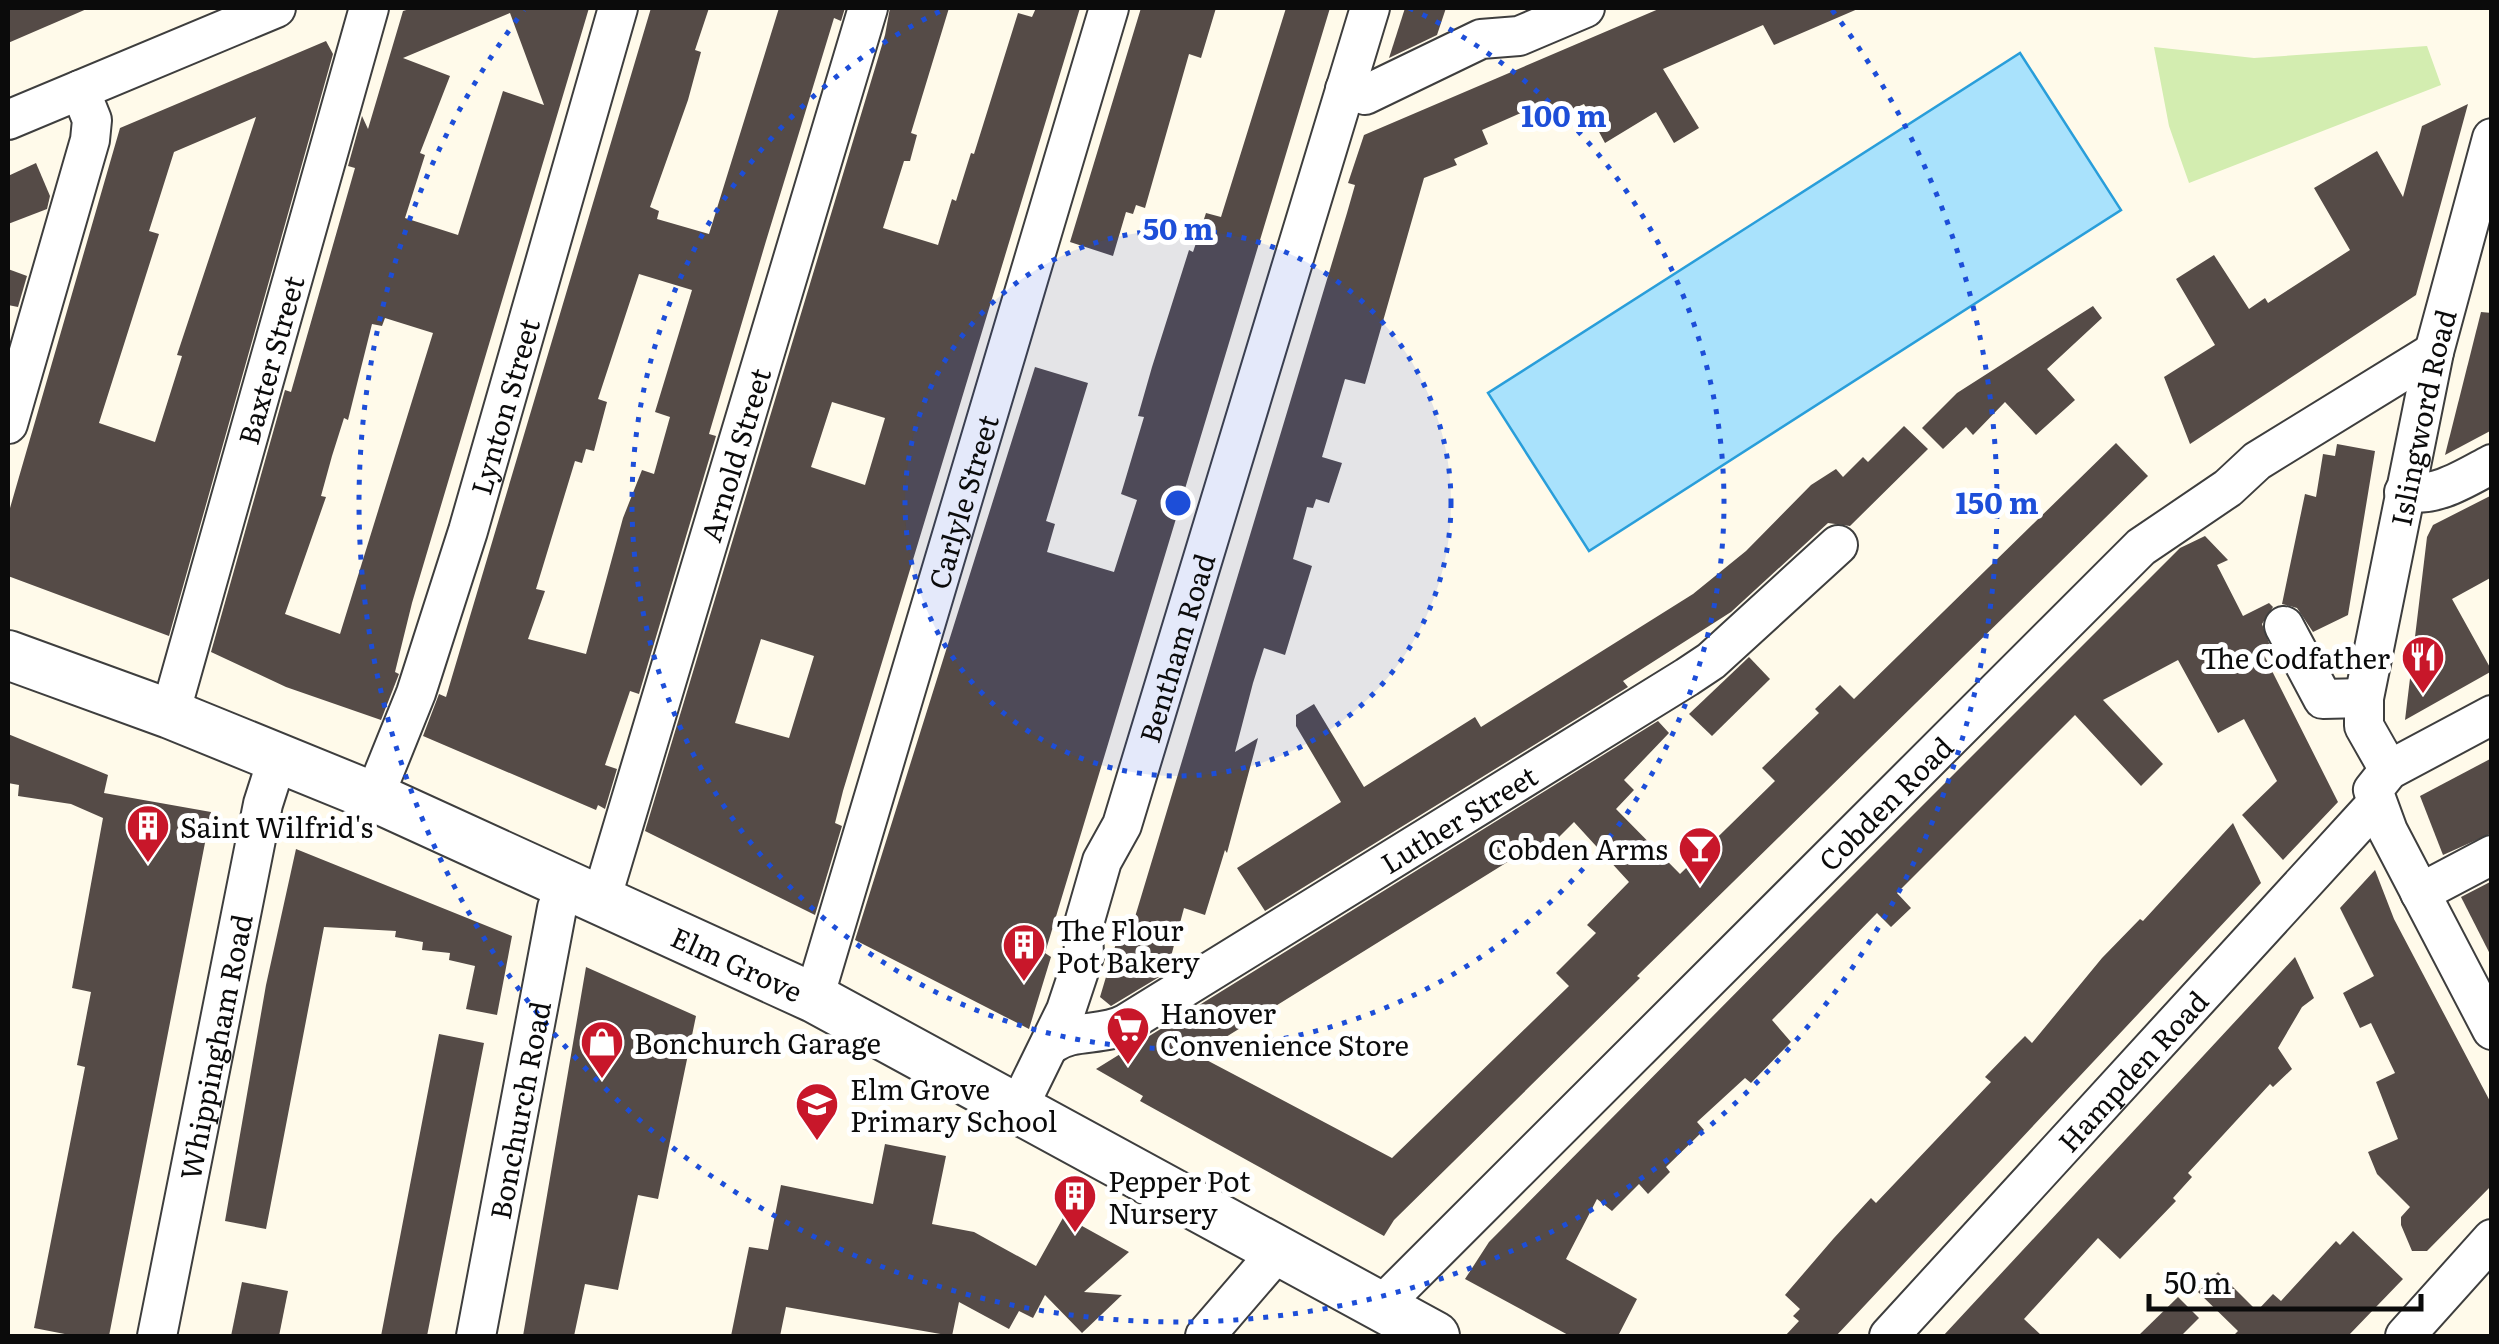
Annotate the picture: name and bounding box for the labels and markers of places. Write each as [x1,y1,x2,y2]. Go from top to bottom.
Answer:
centre of rings [1160,485,1196,521]
restaurant icon: The Codfather [2400,634,2446,695]
place label: The Codfather [2200,636,2391,678]
building icon: Saint Wilfrid's [125,803,171,864]
place label: Saint Wilfrid's [180,805,373,847]
bar icon: Cobden Arms [1677,825,1723,886]
place label: Cobden Arms [1488,827,1668,869]
place label: The Flour Pot Bakery [1056,908,1201,982]
building icon: The Flour Pot Bakery [1001,922,1047,983]
place label: Hanover Convenience Store [1160,991,1409,1065]
supermarket icon: Hanover Convenience Store [1105,1005,1151,1066]
shop icon: Bonchurch Garage [579,1019,625,1080]
place label: Bonchurch Garage [634,1021,881,1063]
place label: Elm Grove Primary School [850,1067,1057,1141]
school or university icon: Elm Grove Primary School [794,1081,840,1142]
place label: Pepper Pot Nursery [1108,1159,1251,1233]
building icon: Pepper Pot Nursery [1052,1173,1098,1234]

